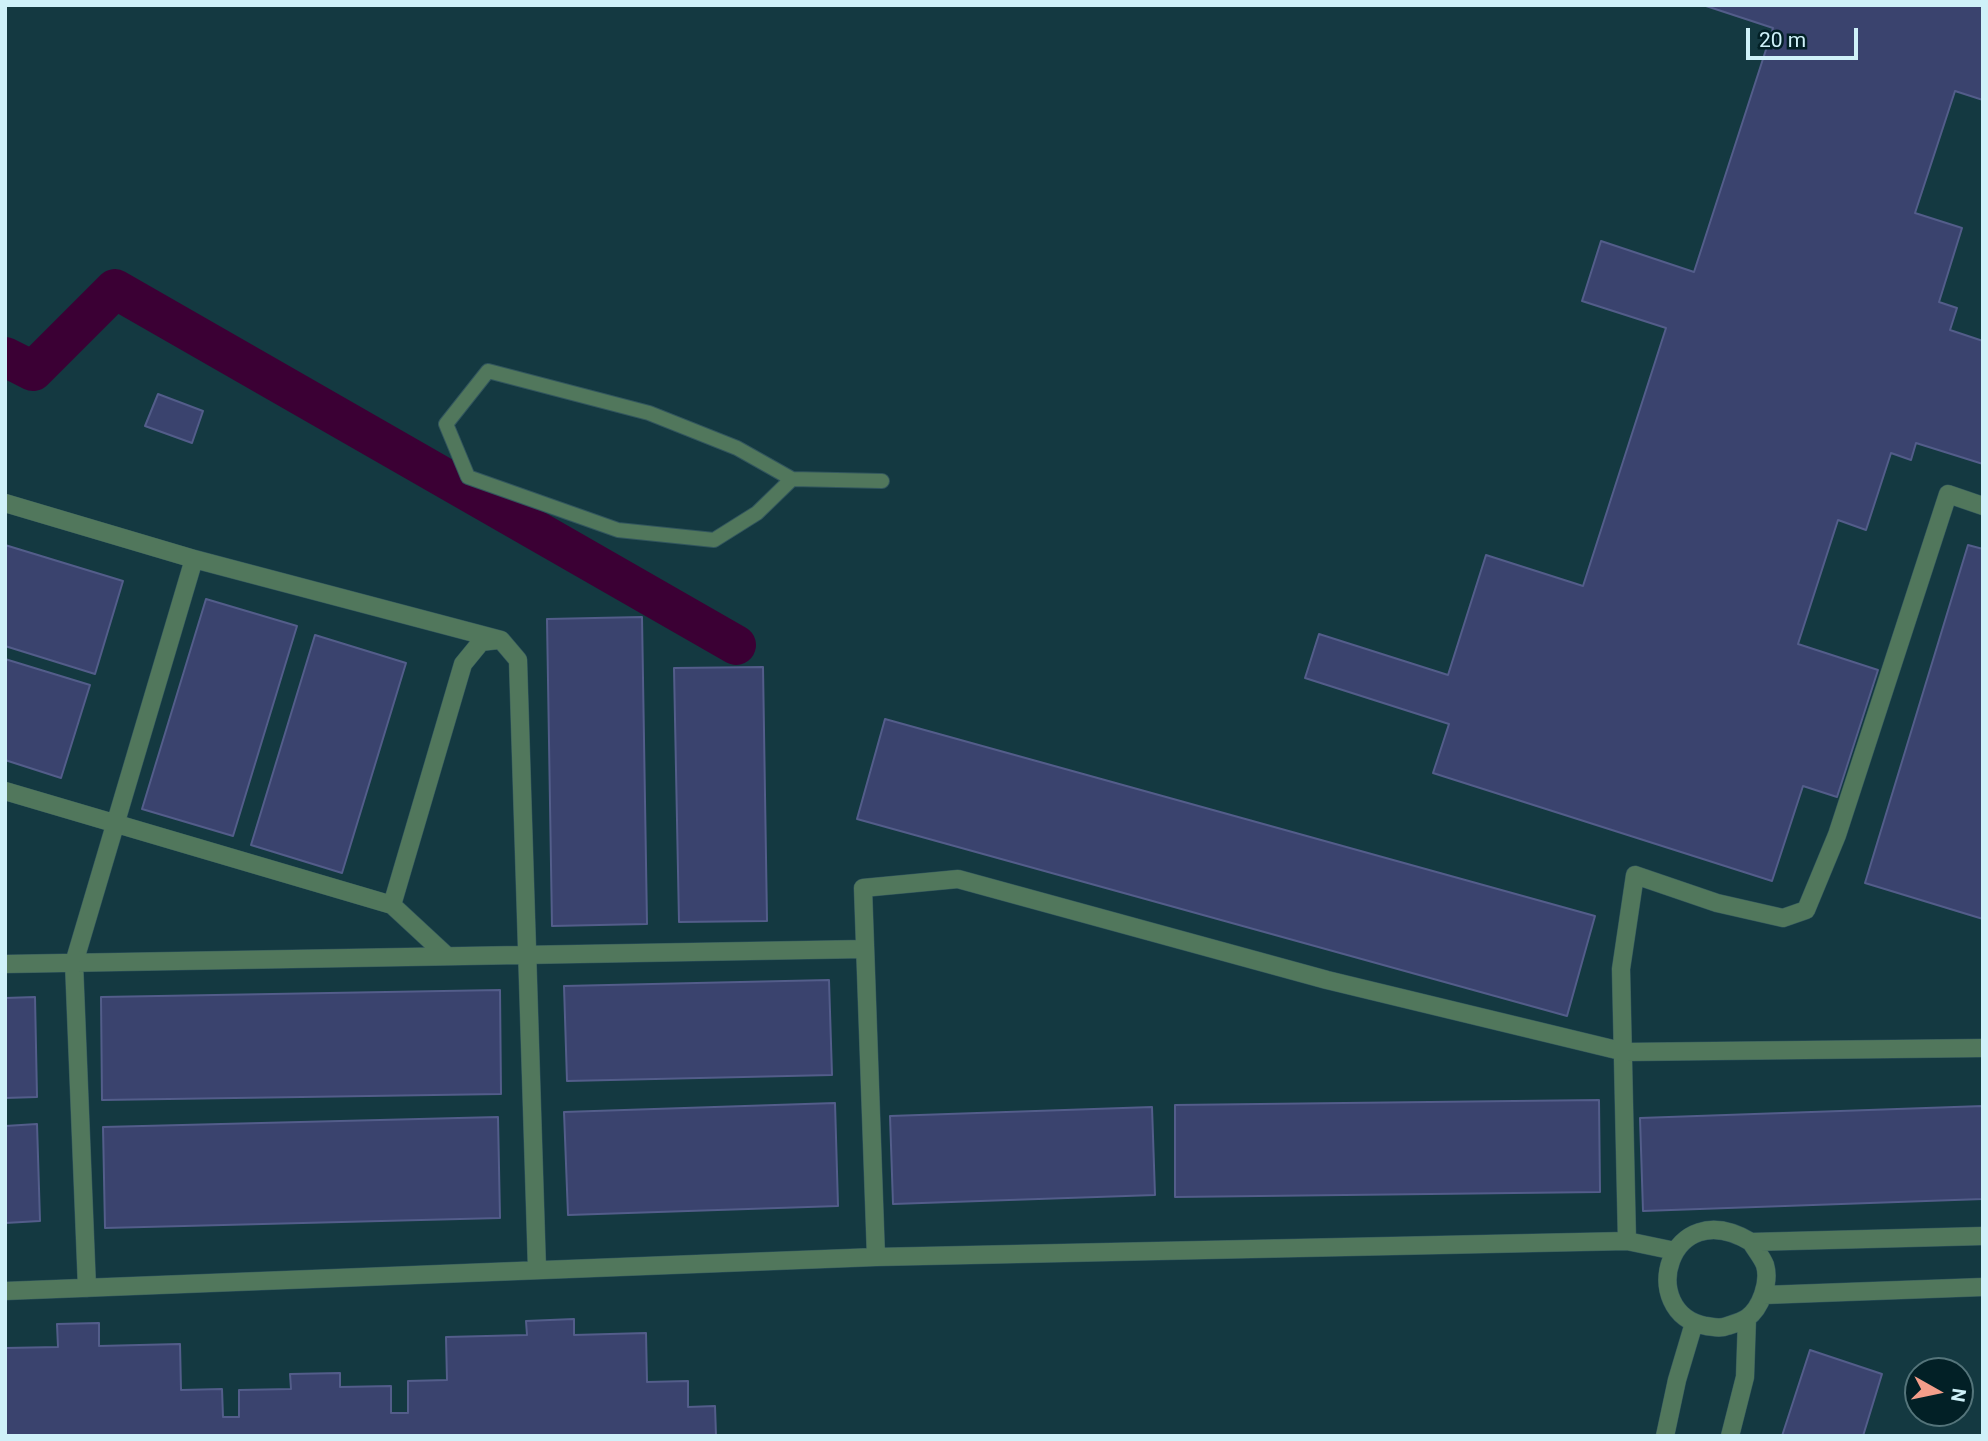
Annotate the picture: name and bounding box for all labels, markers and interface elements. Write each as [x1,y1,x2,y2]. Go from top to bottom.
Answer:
scale bar [1750,14,1862,58]
text: 20 m [1759,28,1806,52]
north arrow [1904,1357,1974,1427]
text: N [1946,1387,1971,1403]

